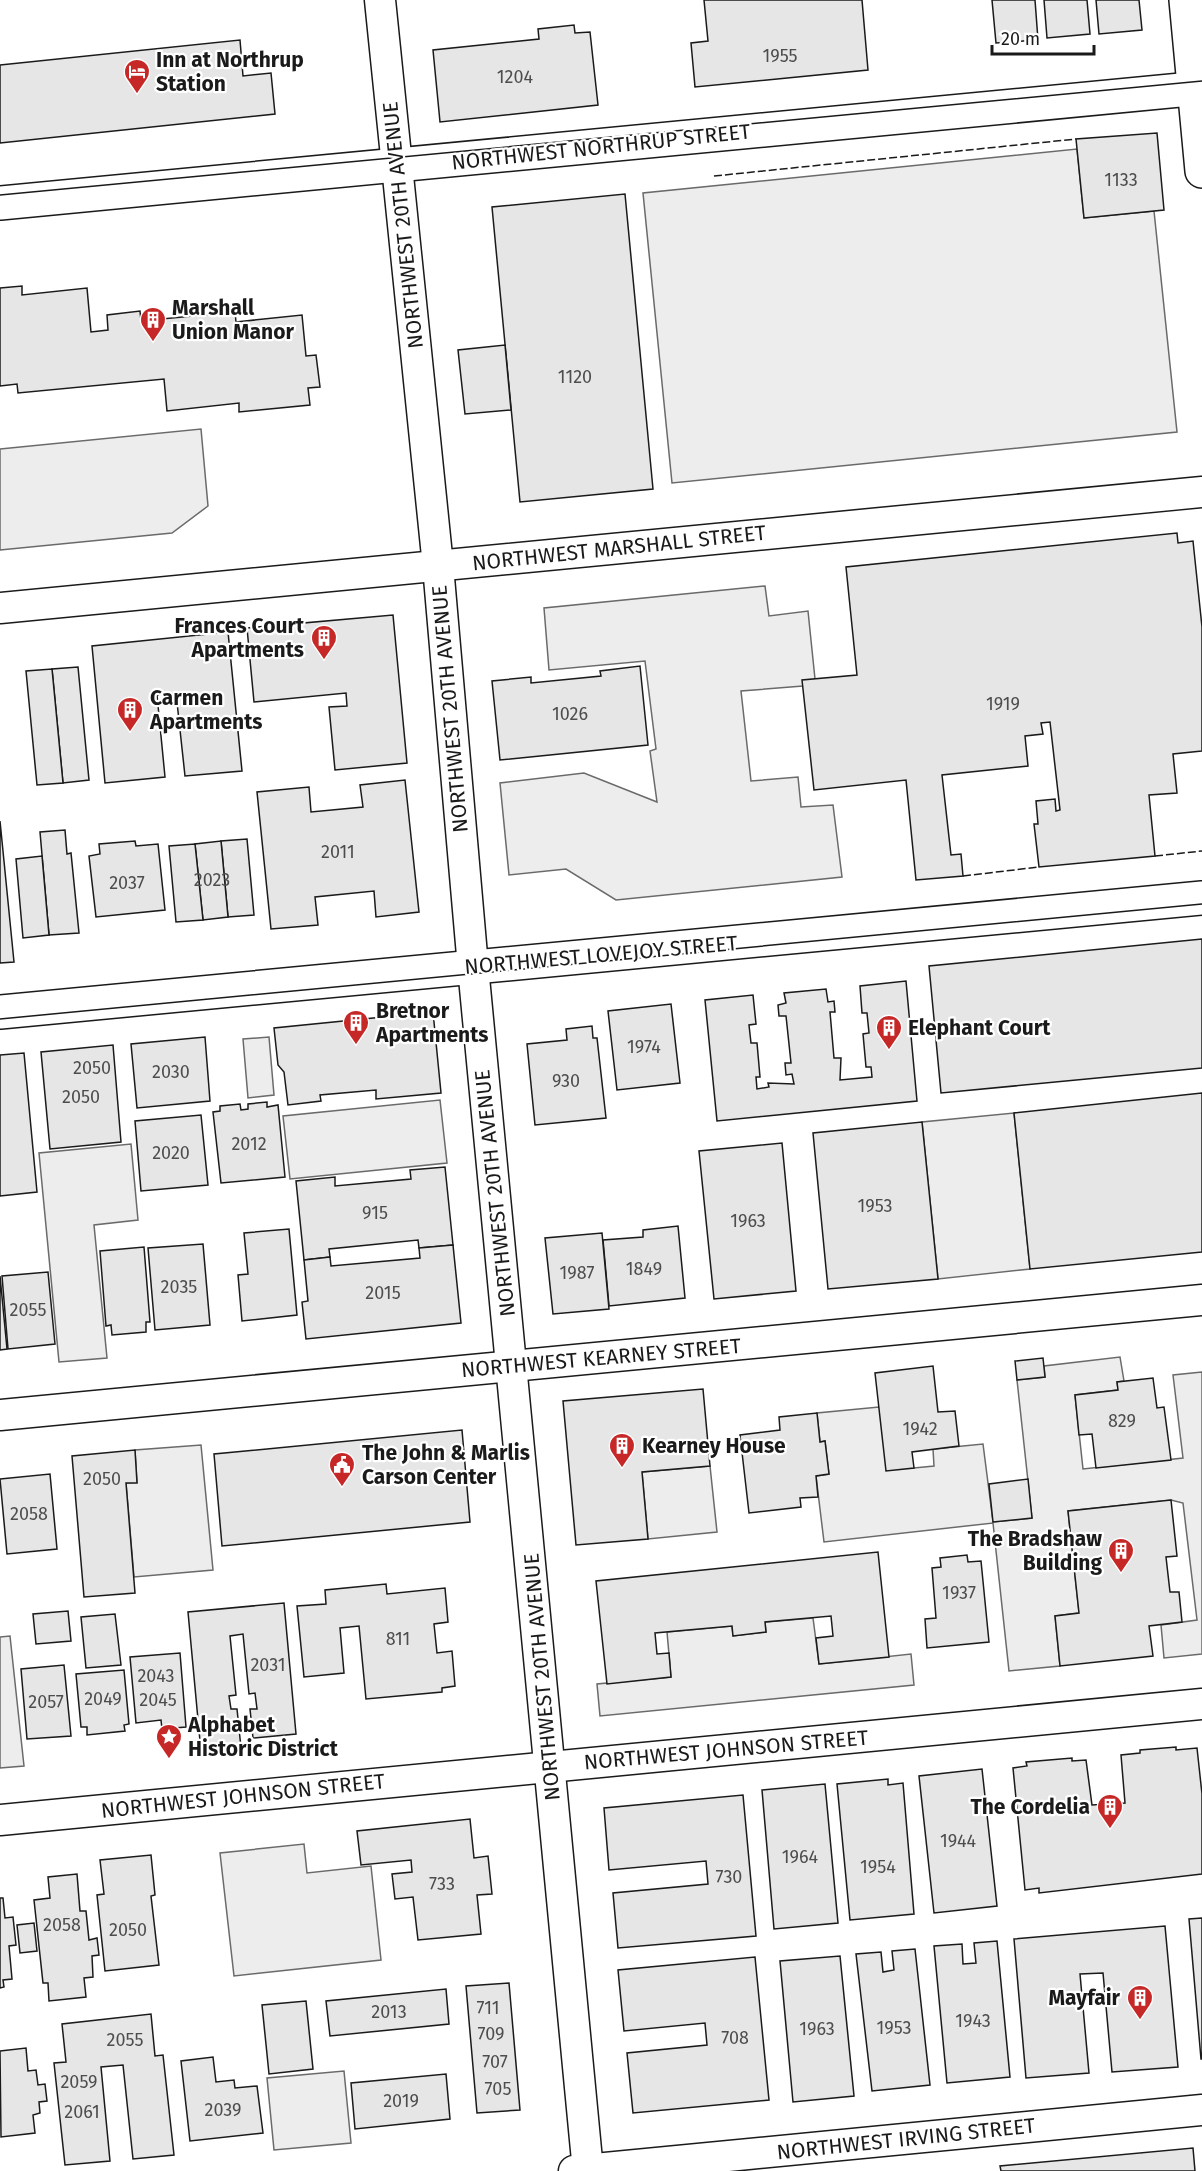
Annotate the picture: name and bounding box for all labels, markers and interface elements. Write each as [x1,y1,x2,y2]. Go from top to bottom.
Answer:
scale bar [992,18,1094,56]
text: 20 m [1001,28,1040,50]
house number: 1955 [762,45,798,67]
place label: Inn at Northrup Station [156,47,304,97]
hotel icon: Inn at Northrup Station [122,57,152,95]
house number: 1204 [497,66,534,88]
street label: NORTHWEST 20TH AVENUE [377,100,429,350]
street label: NORTHWEST NORTHRUP STREET [450,118,752,176]
house number: 1133 [1104,169,1138,191]
place label: Marshall Union Manor [172,295,294,345]
building icon: Marshall Union Manor [138,305,168,343]
house number: 1120 [558,366,592,388]
street label: NORTHWEST MARSHALL STREET [471,520,767,576]
street label: NORTHWEST 20TH AVENUE [426,584,474,834]
place label: Frances Court Apartments [174,613,305,663]
building icon: Frances Court Apartments [309,623,339,661]
place label: Carmen Apartments [149,685,262,735]
house number: 1919 [986,693,1020,715]
building icon: Carmen Apartments [115,695,145,733]
house number: 1026 [552,703,588,725]
house number: 2011 [321,841,355,863]
house number: 2023 [194,869,230,891]
house number: 2037 [109,872,145,894]
street label: NORTHWEST LOVEJOY STREET [463,930,739,980]
place label: Bretnor Apartments [375,998,488,1048]
building icon: Bretnor Apartments [341,1008,371,1046]
building icon: Elephant Court [874,1013,904,1051]
place label: Elephant Court [908,1015,1051,1041]
house number: 1974 [627,1036,661,1058]
house number: 2050 [73,1057,111,1079]
house number: 2030 [152,1061,190,1083]
street label: NORTHWEST 20TH AVENUE [469,1068,521,1318]
house number: 930 [552,1070,580,1092]
house number: 2050 [62,1086,100,1108]
house number: 2012 [231,1133,267,1155]
house number: 2020 [152,1142,190,1164]
house number: 1953 [857,1195,893,1217]
house number: 915 [362,1202,388,1224]
house number: 1963 [730,1210,766,1232]
house number: 1849 [626,1258,662,1280]
house number: 1987 [560,1262,594,1284]
house number: 2035 [161,1276,197,1298]
house number: 2015 [365,1282,401,1304]
house number: 2055 [10,1299,46,1321]
street label: NORTHWEST KEARNEY STREET [460,1333,742,1383]
house number: 829 [1108,1410,1136,1432]
house number: 1942 [902,1418,938,1440]
building icon: Kearney House [607,1431,637,1469]
place label: Kearney House [642,1433,786,1459]
place label: The John & Marlis Carson Center [362,1440,530,1490]
public building icon: The John & Marlis Carson Center [327,1450,357,1488]
house number: 2050 [83,1468,121,1490]
house number: 2058 [10,1503,48,1525]
place label: The Bradshaw Building [968,1526,1102,1576]
building icon: The Bradshaw Building [1106,1536,1136,1574]
street label: NORTHWEST 20TH AVENUE [518,1552,566,1802]
house number: 1937 [942,1582,976,1604]
house number: 811 [386,1628,410,1650]
house number: 2031 [250,1654,286,1676]
house number: 2043 [137,1665,175,1687]
house number: 2049 [84,1688,122,1710]
house number: 2045 [139,1689,177,1711]
house number: 2057 [28,1691,64,1713]
place label: Alphabet Historic District [187,1712,339,1762]
place icon: Alphabet Historic District [154,1722,184,1760]
street label: NORTHWEST JOHNSON STREET [583,1725,869,1775]
street label: NORTHWEST JOHNSON STREET [100,1768,386,1824]
building icon: The Cordelia [1095,1792,1125,1830]
place label: The Cordelia [970,1794,1090,1820]
house number: 1944 [940,1830,977,1852]
house number: 1964 [782,1846,819,1868]
house number: 1954 [860,1856,896,1878]
house number: 730 [716,1866,742,1888]
house number: 733 [429,1873,455,1895]
house number: 2058 [43,1914,81,1936]
house number: 2050 [109,1919,147,1941]
building icon: Mayfair [1125,1983,1155,2021]
place label: Mayfair [1049,1985,1121,2011]
house number: 711 [476,1997,500,2019]
house number: 2013 [371,2001,407,2023]
house number: 1943 [955,2010,991,2032]
house number: 1953 [876,2017,912,2039]
house number: 1963 [799,2018,835,2040]
house number: 709 [477,2023,505,2045]
house number: 708 [721,2027,749,2049]
house number: 2055 [107,2029,143,2051]
house number: 707 [482,2051,508,2073]
house number: 2059 [60,2071,98,2093]
house number: 705 [485,2078,511,2100]
house number: 2019 [383,2090,419,2112]
house number: 2039 [205,2099,242,2121]
house number: 2061 [64,2101,100,2123]
street label: NORTHWEST IRVING STREET [775,2112,1037,2166]

